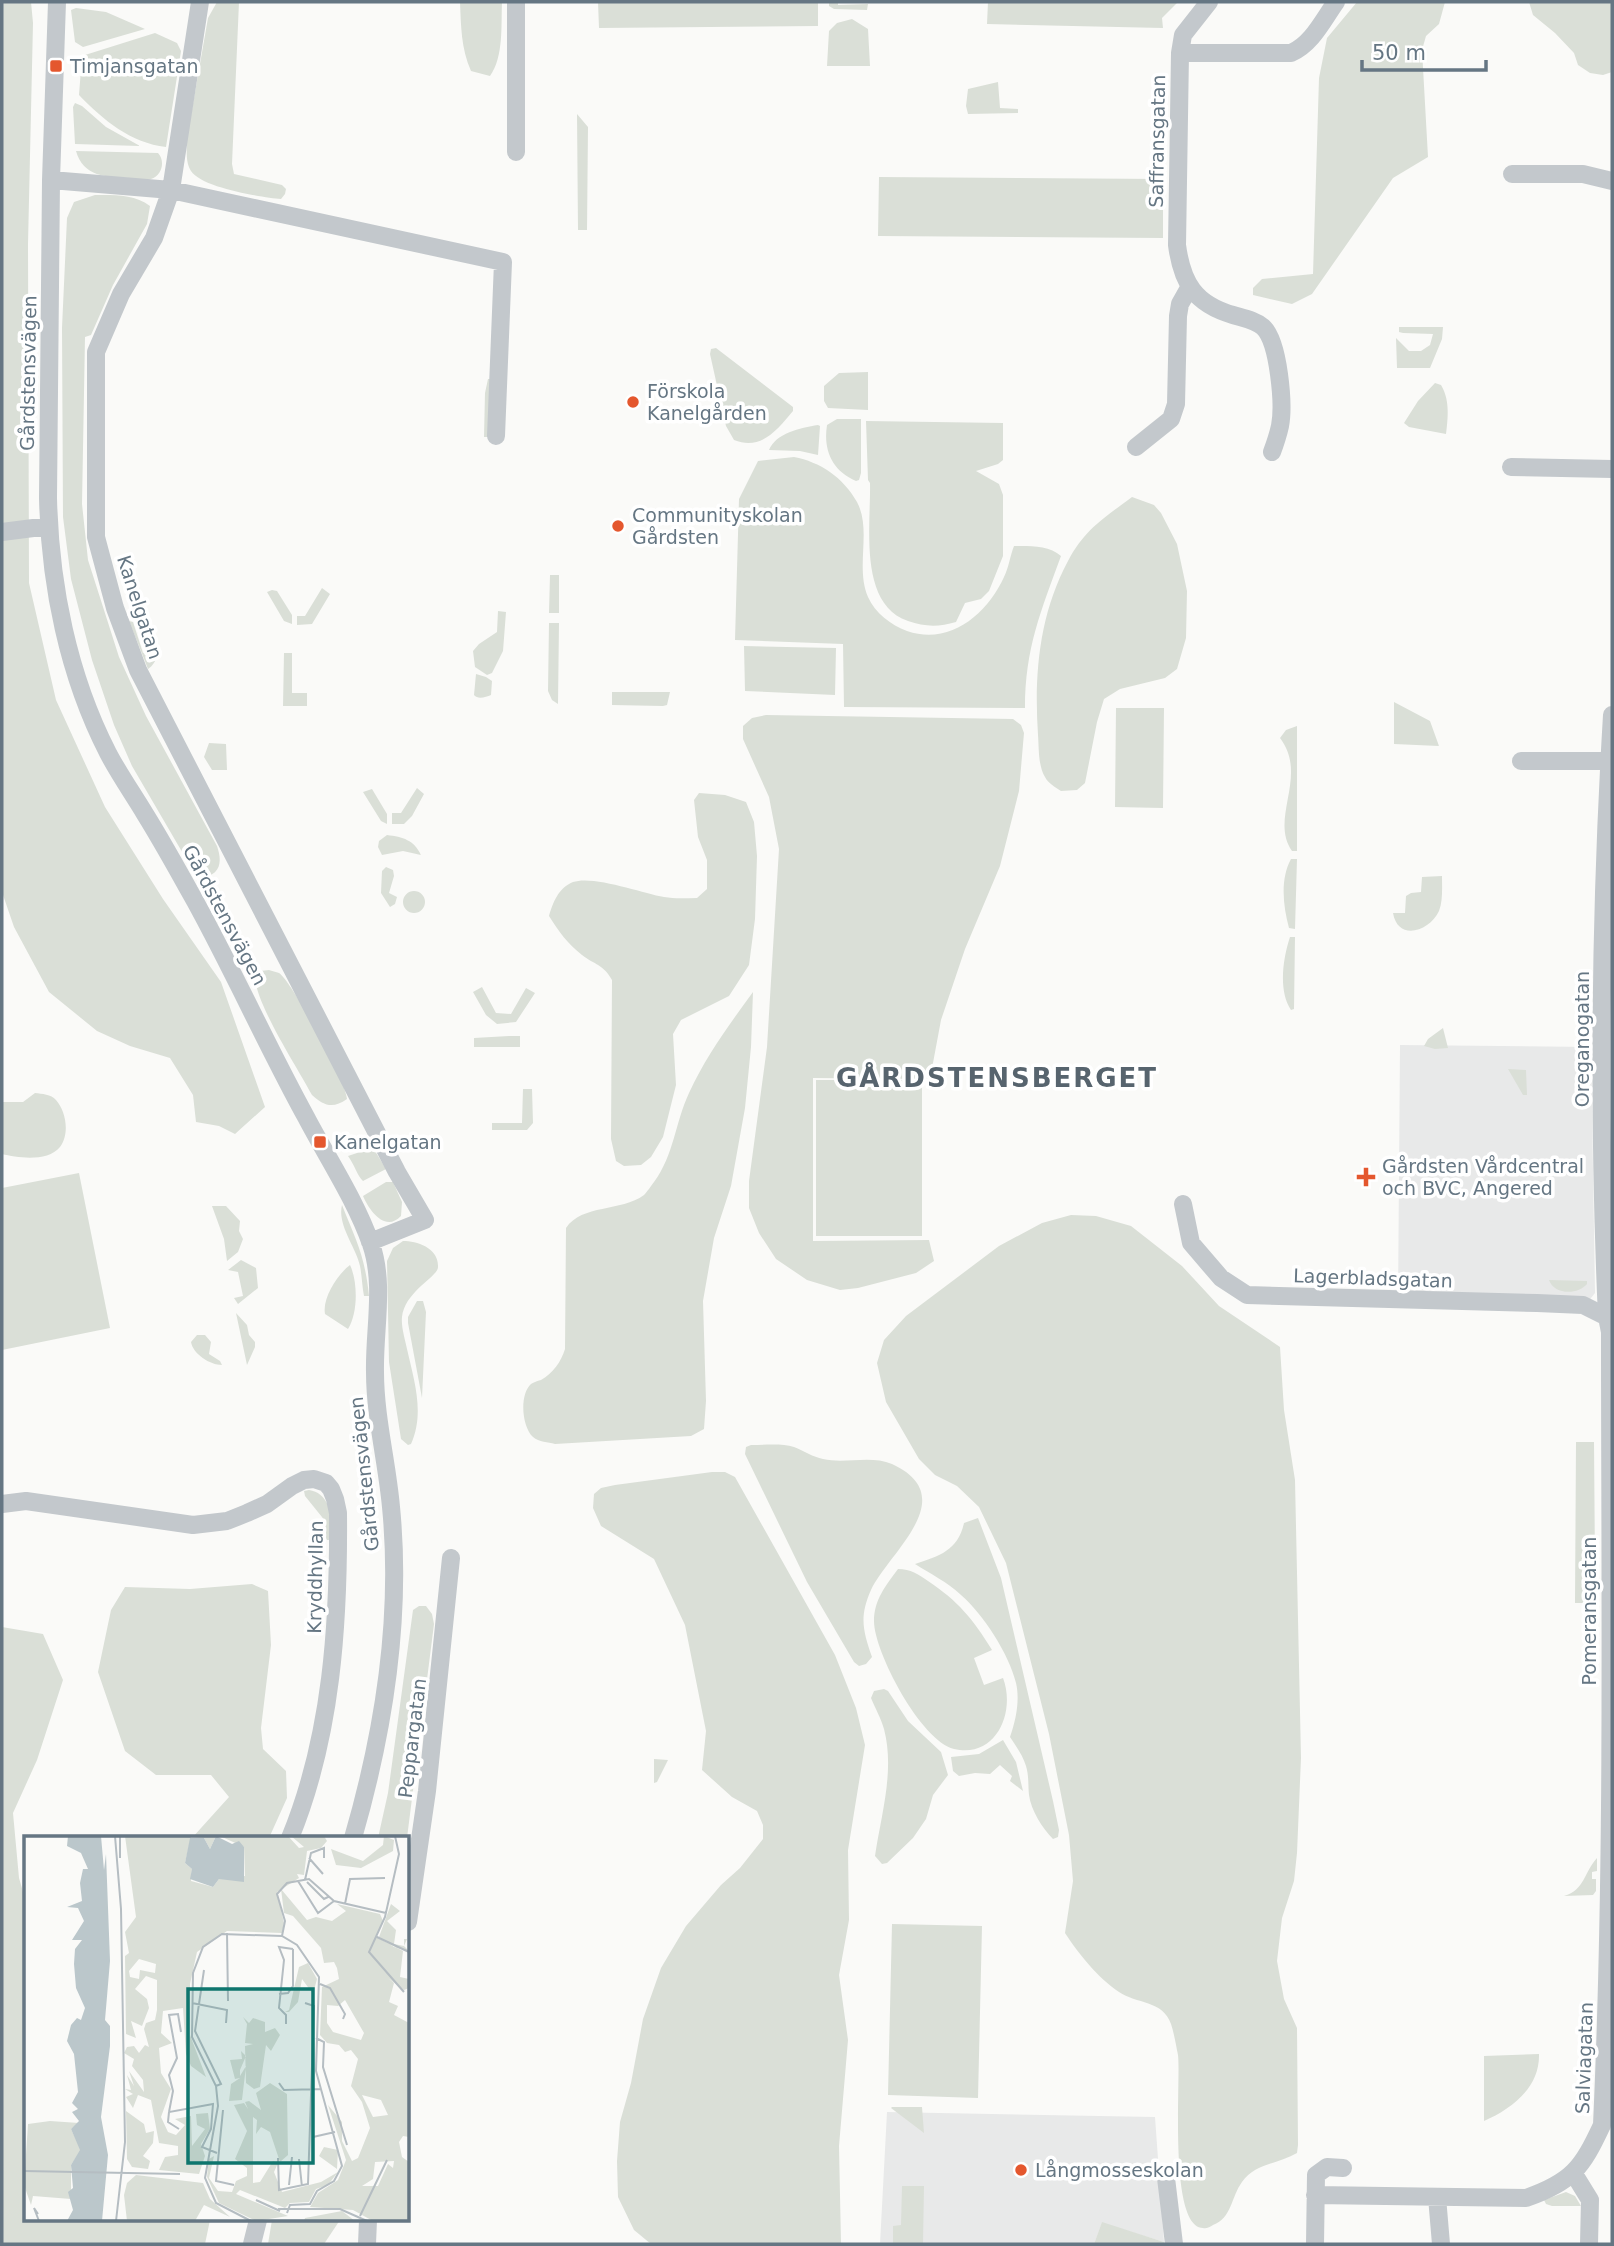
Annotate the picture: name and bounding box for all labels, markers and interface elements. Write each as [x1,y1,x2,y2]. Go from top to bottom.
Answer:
scale bar [1362,28,1486,72]
text: 50 m [1372,41,1426,65]
place label: Timjansgatan [69,55,199,77]
marker: Timjansgatan [48,58,64,74]
street label: Saffransgatan [1145,74,1169,208]
street label: Gårdstensvägen [16,295,40,451]
place label: Förskola Kanelgården [647,380,767,424]
marker: Förskola Kanelgården [625,394,641,410]
place label: Communityskolan Gårdsten [632,504,803,548]
marker: Communityskolan Gårdsten [610,518,626,534]
street label: Kanelgatan [113,552,167,662]
street label: Gårdstensvägen [179,841,271,989]
street label: Oreganogatan [1571,971,1593,1107]
district label: GÅRDSTENSBERGET [836,1062,1158,1093]
place label: Kanelgatan [334,1131,442,1153]
marker: Kanelgatan [312,1134,328,1150]
place label: Gårdsten Vårdcentral och BVC, Angered [1382,1155,1584,1199]
marker: Gårdsten Vårdcentral och BVC, Angered [1356,1167,1376,1187]
street label: Lagerbladsgatan [1293,1264,1453,1292]
street label: Gårdstensvägen [345,1395,383,1553]
street label: Kryddhyllan [303,1520,327,1634]
street label: Pomeransgatan [1578,1537,1600,1685]
street label: Peppargatan [394,1677,430,1799]
inset map [24,1836,410,2222]
street label: Salviagatan [1571,2002,1597,2114]
place label: Långmosseskolan [1035,2159,1204,2181]
marker: Långmosseskolan [1013,2162,1029,2178]

